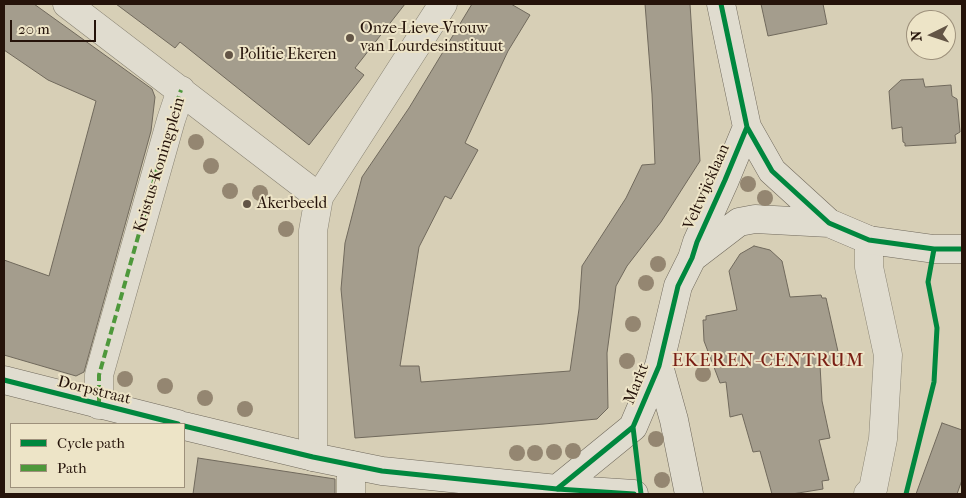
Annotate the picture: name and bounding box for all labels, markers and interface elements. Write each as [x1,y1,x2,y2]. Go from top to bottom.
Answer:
scale bar [12,10,99,42]
north arrow [906,10,956,60]
place label: Onze-Lieve-Vrouw van Lourdesinstituut [360,19,504,57]
text: 20 m [18,20,50,38]
text: N [908,30,925,42]
marker: Onze-Lieve-Vrouw van Lourdesinstituut [344,32,356,44]
place label: Politie Ekeren [239,45,337,65]
marker: Politie Ekeren [223,49,235,61]
street label: Kristus-Koningplein [130,95,190,235]
street label: Veltwijcklaan [680,141,734,233]
place label: Akerbeeld [257,194,327,214]
marker: Akerbeeld [241,198,253,210]
district label: EKEREN-CENTRUM [670,350,866,372]
street label: Markt [620,361,654,407]
street label: Dorpstraat [55,373,133,409]
legend [10,423,185,488]
text: Cycle path [57,434,125,452]
text: Path [57,459,87,477]

